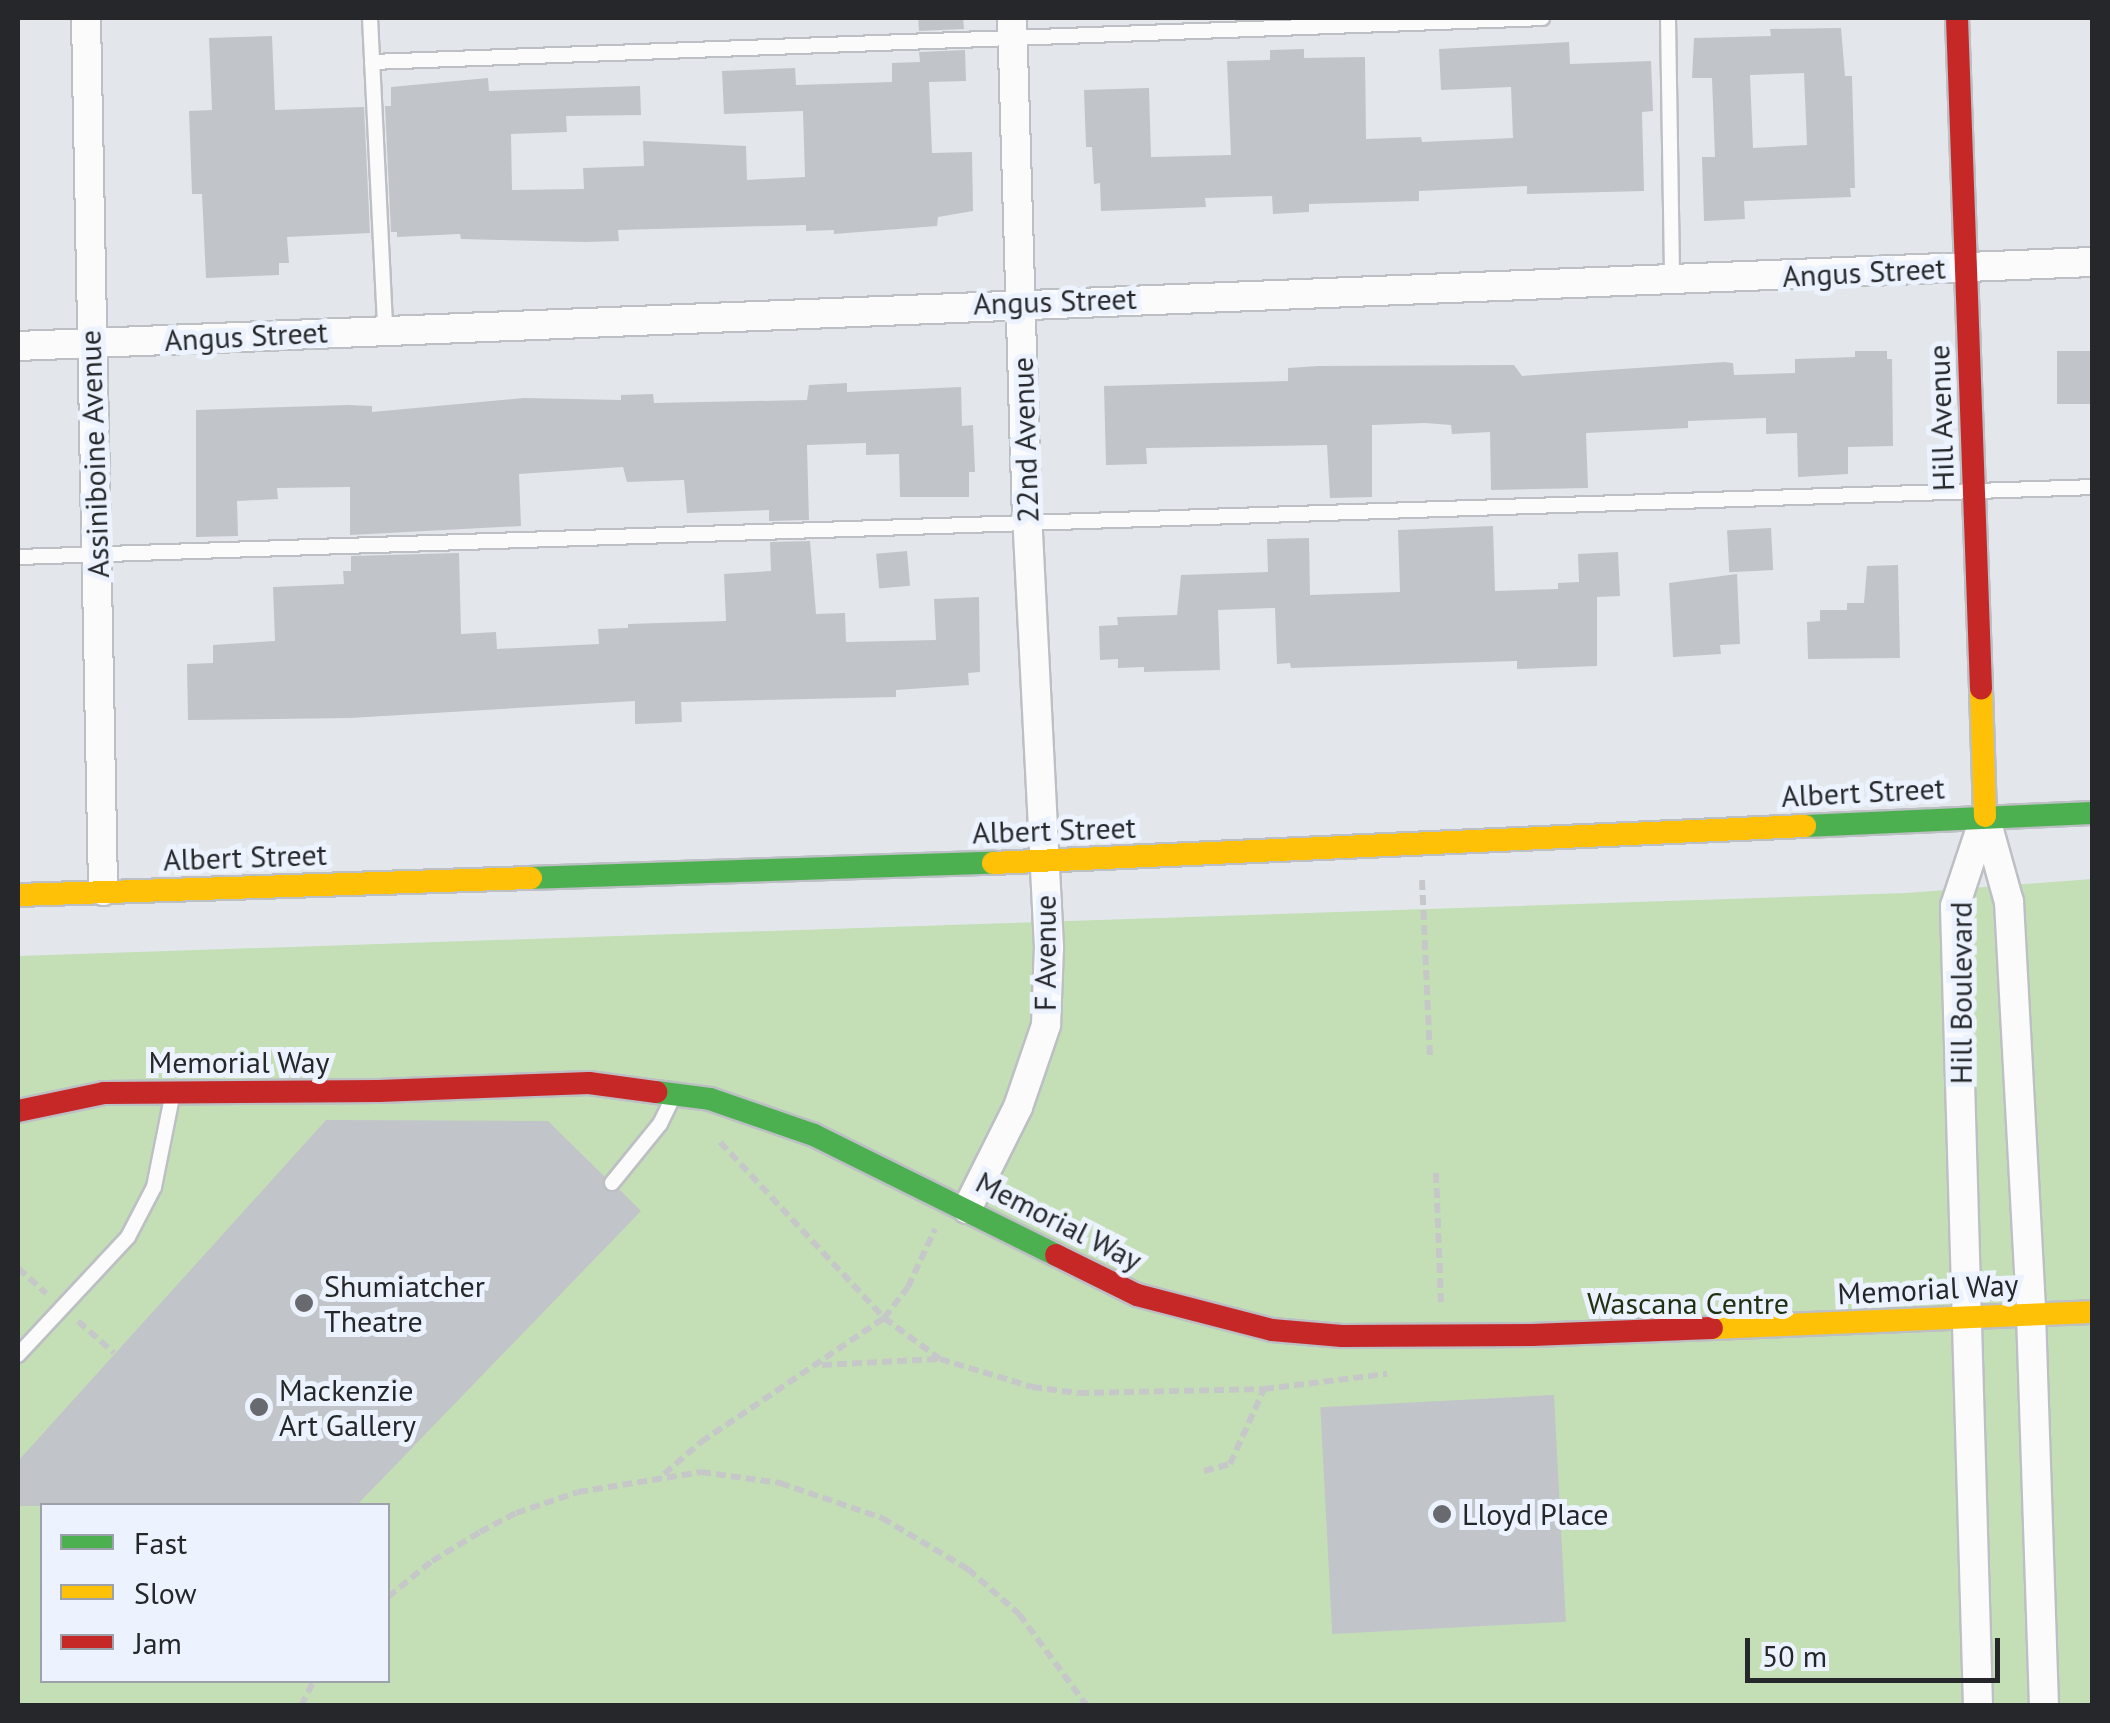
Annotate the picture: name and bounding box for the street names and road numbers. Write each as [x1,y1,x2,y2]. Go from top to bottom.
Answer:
street label: Angus Street [1781,250,1947,294]
street label: Angus Street [973,280,1137,322]
street label: Angus Street [163,314,329,358]
street label: Assiniboine Avenue [72,329,116,579]
street label: Hill Avenue [1920,344,1962,492]
street label: 22nd Avenue [1004,356,1046,524]
street label: Albert Street [1780,770,1946,814]
street label: Albert Street [972,809,1136,851]
street label: Albert Street [163,836,327,878]
street label: F Avenue [1027,894,1063,1012]
street label: Hill Boulevard [1943,902,1979,1084]
street label: Memorial Way [148,1044,330,1080]
street label: Memorial Way [970,1164,1148,1278]
street label: Memorial Way [1836,1266,2020,1312]

